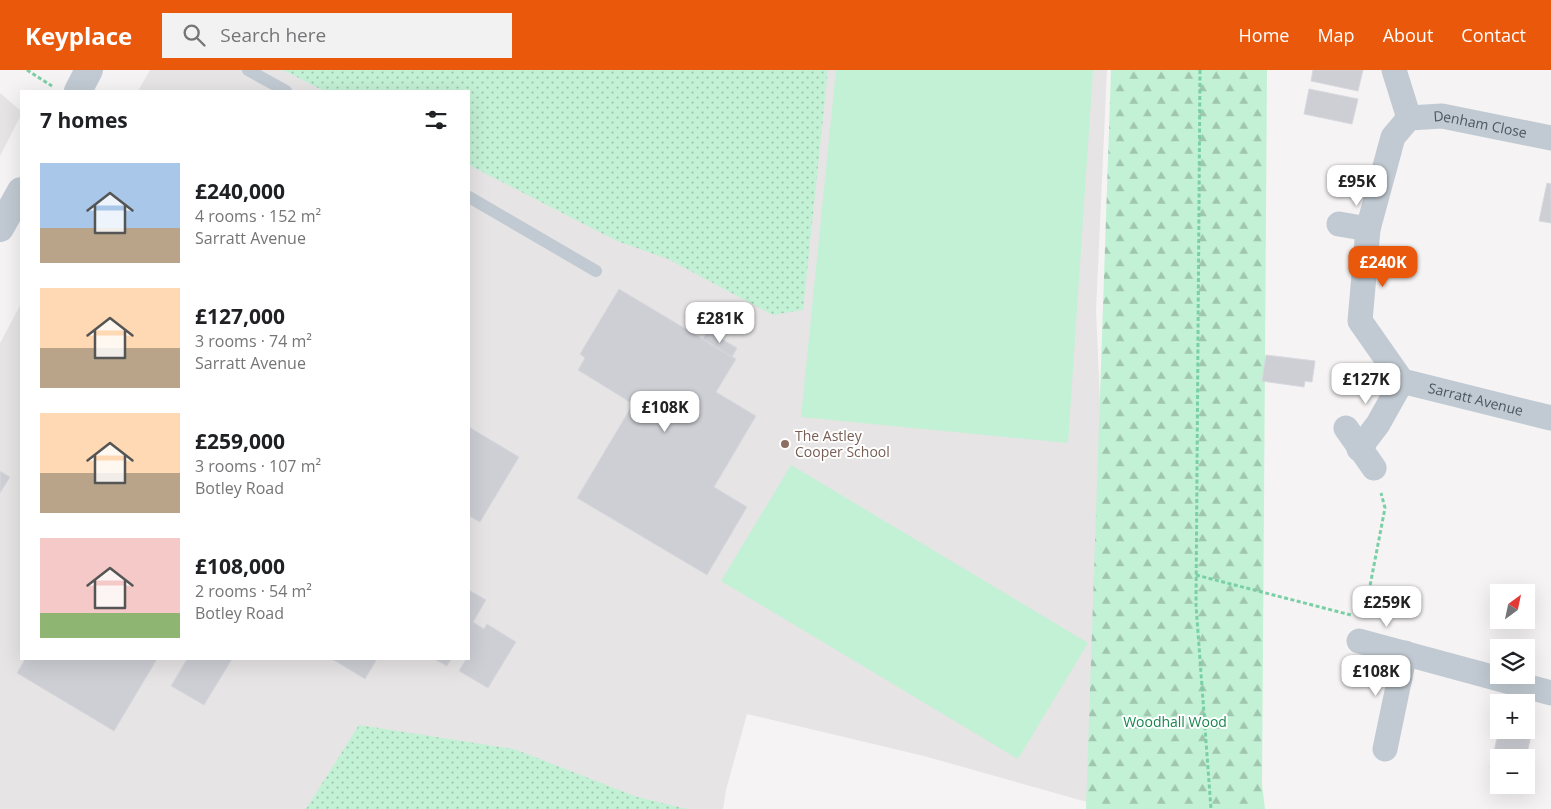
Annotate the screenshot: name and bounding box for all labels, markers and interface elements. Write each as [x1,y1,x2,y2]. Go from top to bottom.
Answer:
search box [162,13,512,58]
text: Keyplace [25,19,132,52]
icon: search [180,21,208,49]
text: Search here [220,22,326,48]
text: Home [1239,23,1289,47]
text: Map [1317,23,1355,47]
text: About [1383,23,1433,47]
text: Contact [1461,23,1526,47]
text: 7 homes [40,106,128,134]
icon: filters [422,106,450,134]
street label: Denham Close [1433,106,1529,142]
pin: £95K [1327,164,1387,207]
text: £95K [1338,170,1376,192]
text: £240,000 [195,177,285,205]
icon: home [80,183,140,243]
text: 4 rooms · 152 m² [195,205,321,227]
text: Sarratt Avenue [195,227,306,249]
pin: £240K [1348,246,1418,288]
text: £240K [1359,251,1407,273]
text: £127,000 [195,302,285,330]
pin: £281K [685,302,755,344]
text: £281K [696,307,744,329]
icon: home [80,308,140,368]
text: 3 rooms · 74 m² [195,330,312,352]
text: Sarratt Avenue [195,352,306,374]
pin: £127K [1331,362,1401,405]
text: £127K [1342,368,1390,390]
street label: Sarratt Avenue [1426,378,1525,420]
pin: £108K [630,390,700,433]
text: £108K [641,396,689,418]
place label: The Astley Cooper School [795,426,890,461]
text: £259,000 [195,427,285,455]
icon: home [80,433,140,493]
marker: The Astley Cooper School [779,438,791,450]
text: 3 rooms · 107 m² [195,455,321,477]
text: Botley Road [195,477,284,499]
text: £108,000 [195,552,285,580]
icon: home [80,558,140,618]
text: 2 rooms · 54 m² [195,580,312,602]
north arrow [1490,584,1535,629]
map controls [1490,584,1535,794]
pin: £259K [1352,586,1422,628]
text: £259K [1363,591,1411,613]
text: Botley Road [195,602,284,624]
button: layers [1490,639,1535,684]
pin: £108K [1341,654,1411,697]
text: £108K [1352,660,1400,682]
button: + [1490,694,1535,739]
park label: Woodhall Wood [1123,712,1227,731]
button: − [1490,749,1535,794]

